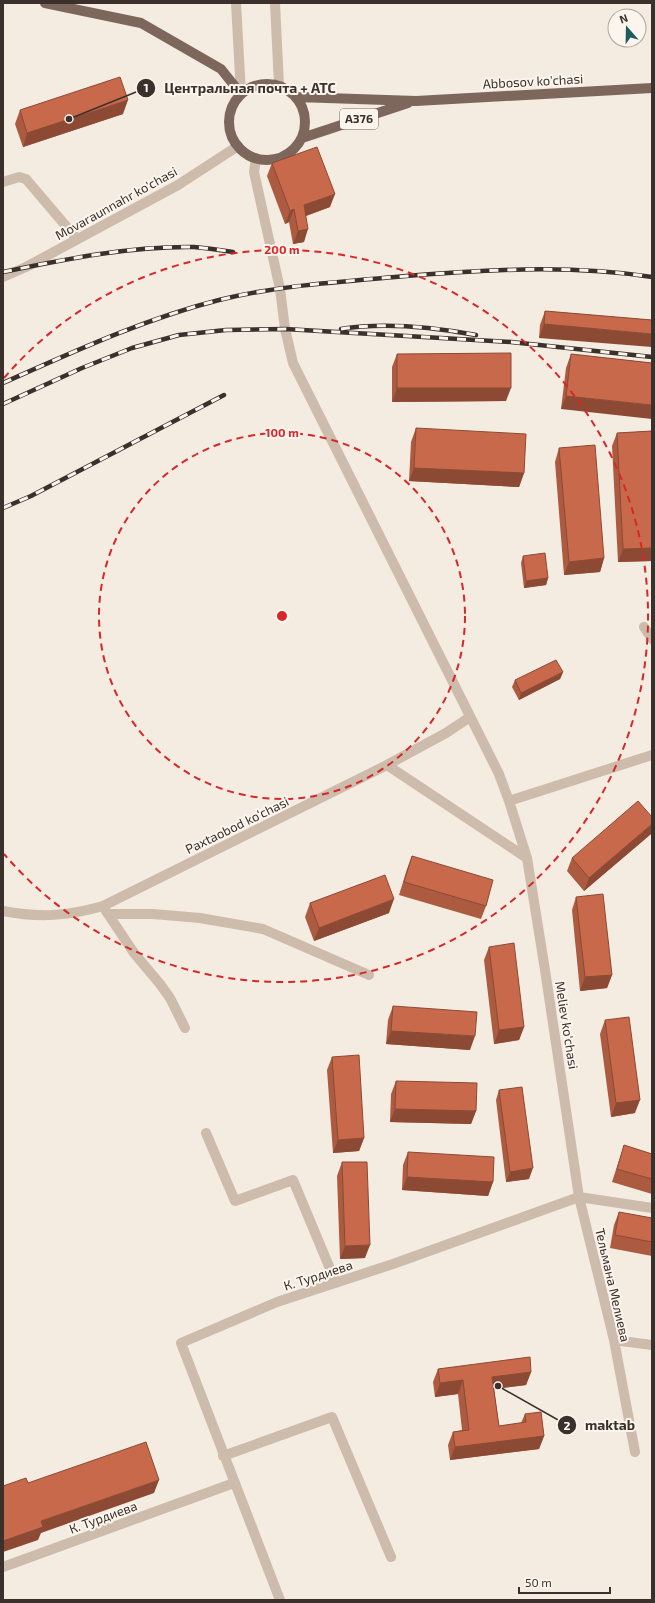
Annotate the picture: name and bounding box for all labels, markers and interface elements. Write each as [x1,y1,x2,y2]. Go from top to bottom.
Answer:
north arrow [607,8,647,48]
text: N [617,11,629,26]
street label: Abbosov ko'chasi [482,70,584,92]
callout: Центральная почта + АТС [136,75,344,101]
text: Центральная почта + АТС [164,79,336,96]
text: 1 [143,80,149,94]
road number: A376 [340,109,378,129]
street label: Movaraunnahr ko'chasi [52,163,180,243]
text: 200 m [264,242,300,256]
text: 100 m [265,425,299,439]
centre of rings [275,609,289,623]
street label: Paxtaobod ko‘chasi [183,793,291,857]
street label: Meliev ko'chasi [552,980,582,1070]
street label: Тельмана Мелиева [592,1226,634,1344]
street label: К. Турдиева [282,1256,354,1294]
callout: maktab [557,1412,643,1438]
text: maktab [585,1416,635,1433]
text: 2 [564,1418,571,1432]
street label: К. Турдиева [67,1497,139,1537]
scale bar [519,1569,610,1595]
text: 50 m [525,1575,552,1589]

